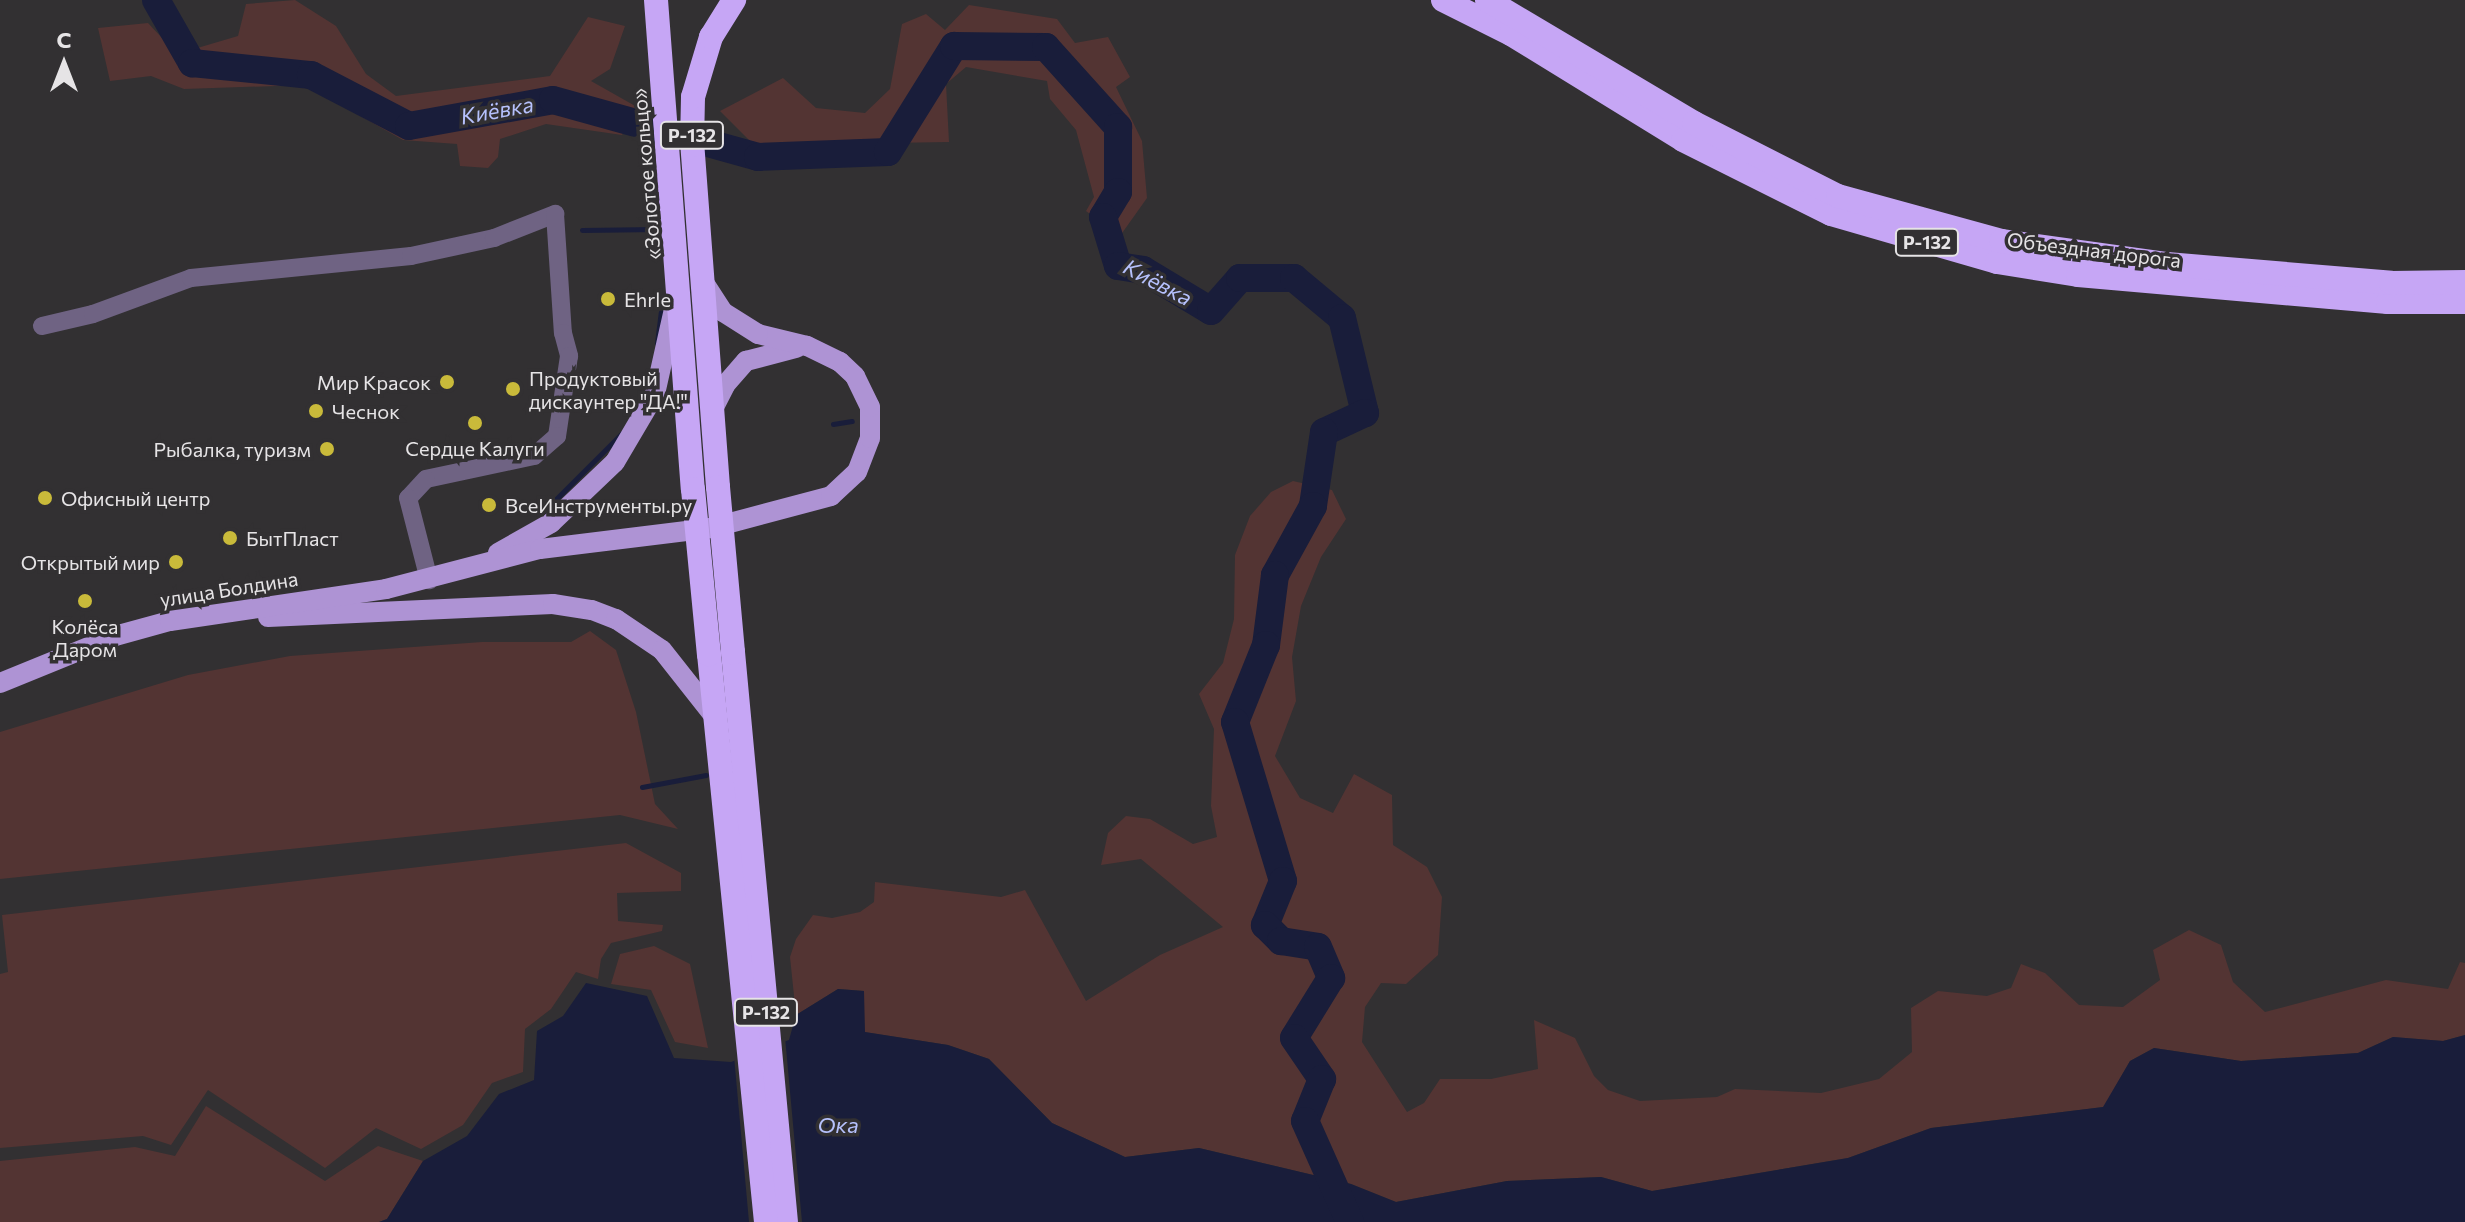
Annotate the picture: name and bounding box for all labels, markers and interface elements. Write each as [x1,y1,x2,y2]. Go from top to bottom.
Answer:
north arrow [24,24,104,104]
text: С [56,26,72,53]
street label: «Золотое кольцо» [627,87,665,261]
water label: Киёвка [458,91,536,129]
road number: Р-132 [658,121,726,149]
street label: Объездная дорога [2006,227,2182,273]
road number: Р-132 [1893,228,1961,256]
water label: Киёвка [1119,253,1197,311]
place label: Ehrle [624,287,671,311]
marker: Ehrle [599,290,617,308]
place label: Продуктовый дискаунтер "ДА!" [529,366,688,413]
place label: Мир Красок [317,370,431,394]
marker: Мир Красок [438,373,456,391]
marker: Продуктовый дискаунтер "ДА!" [504,380,522,398]
place label: Чеснок [332,399,400,423]
marker: Чеснок [307,402,325,420]
marker: Сердце Калуги [466,414,484,432]
place label: Сердце Калуги [405,436,545,460]
place label: Рыбалка, туризм [154,437,311,461]
marker: Рыбалка, туризм [318,440,336,458]
place label: Офисный центр [61,486,210,510]
marker: Офисный центр [36,489,54,507]
place label: ВсеИнструменты.ру [505,493,692,517]
marker: ВсеИнструменты.ру [480,496,498,514]
place label: БытПласт [246,526,339,550]
marker: БытПласт [221,529,239,547]
place label: Открытый мир [21,550,160,574]
marker: Открытый мир [167,553,185,571]
street label: улица Болдина [158,566,300,612]
marker: Колёса Даром [76,592,94,610]
place label: Колёса Даром [52,614,118,661]
road number: Р-132 [732,998,800,1026]
water label: Ока [817,1112,859,1138]

